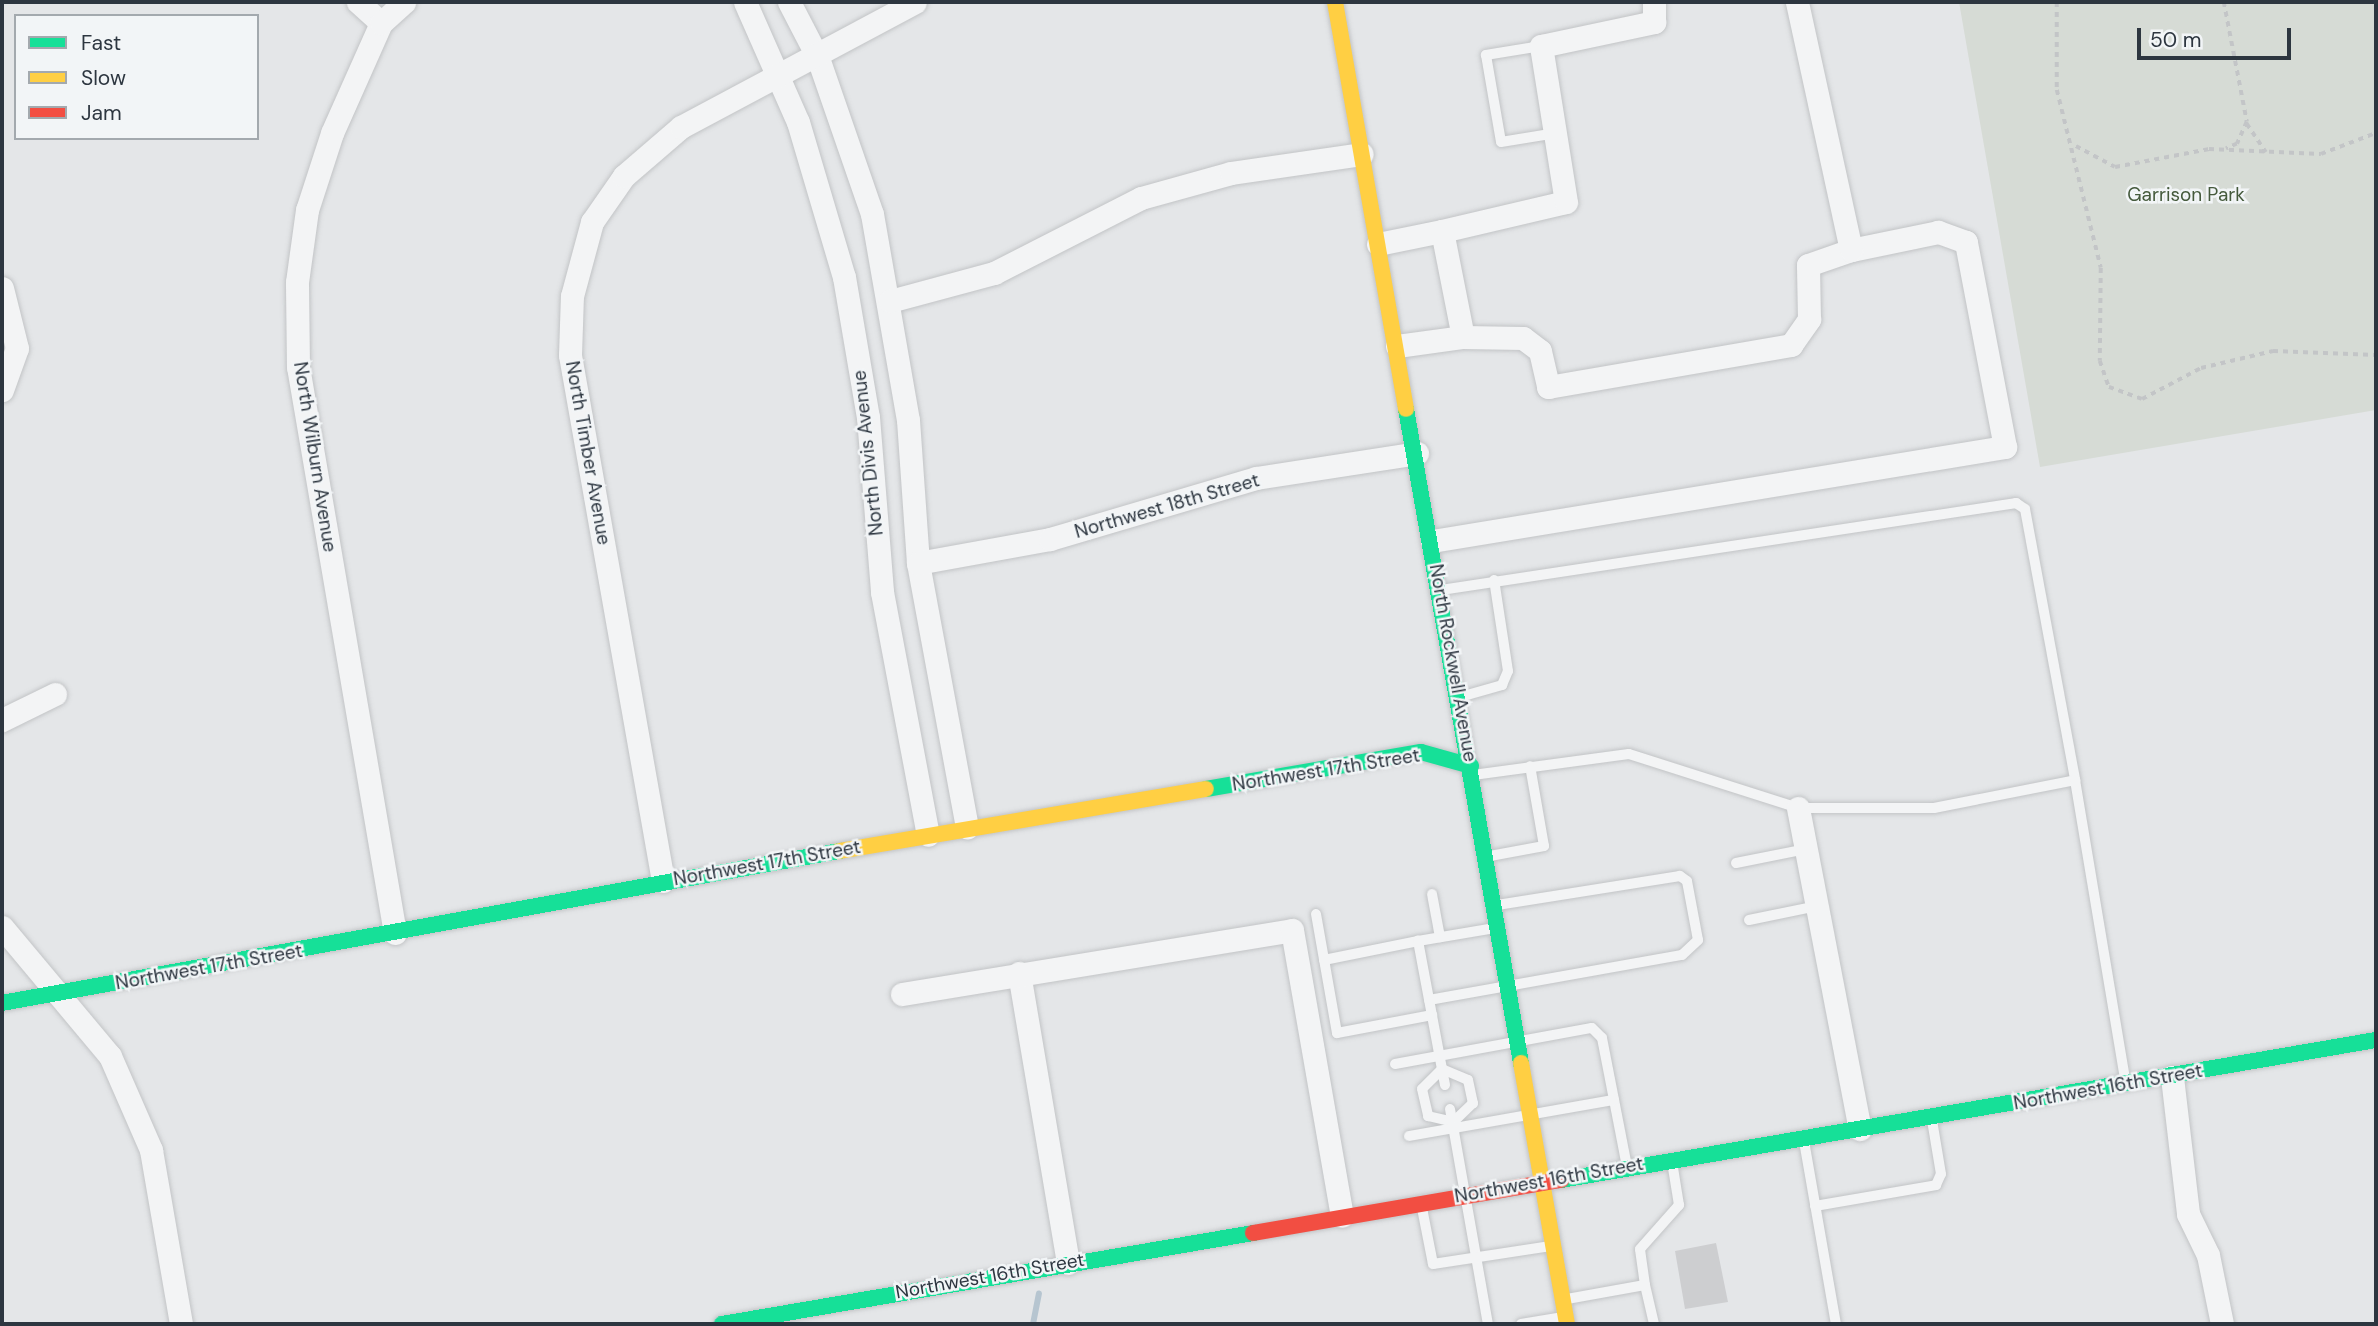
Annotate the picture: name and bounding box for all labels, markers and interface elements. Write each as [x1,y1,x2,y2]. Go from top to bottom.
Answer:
legend [14,14,259,140]
scale bar [2140,14,2294,58]
text: 50 m [2150,26,2201,54]
text: Fast [81,29,121,57]
text: Slow [81,64,126,92]
text: Jam [81,99,122,127]
park label: Garrison Park [2127,184,2245,206]
street label: North Timber Avenue [561,359,615,547]
street label: North Wilburn Avenue [289,360,341,554]
street label: North Divis Avenue [848,369,888,537]
street label: Northwest 18th Street [1072,469,1262,543]
street label: North Rockwell Avenue [1424,562,1482,764]
street label: Northwest 17th Street [1231,744,1421,796]
street label: Northwest 17th Street [672,835,862,891]
street label: Northwest 17th Street [114,939,304,995]
street label: Northwest 16th Street [2012,1059,2204,1115]
street label: Northwest 16th Street [1453,1152,1645,1208]
street label: Northwest 16th Street [894,1248,1086,1304]

